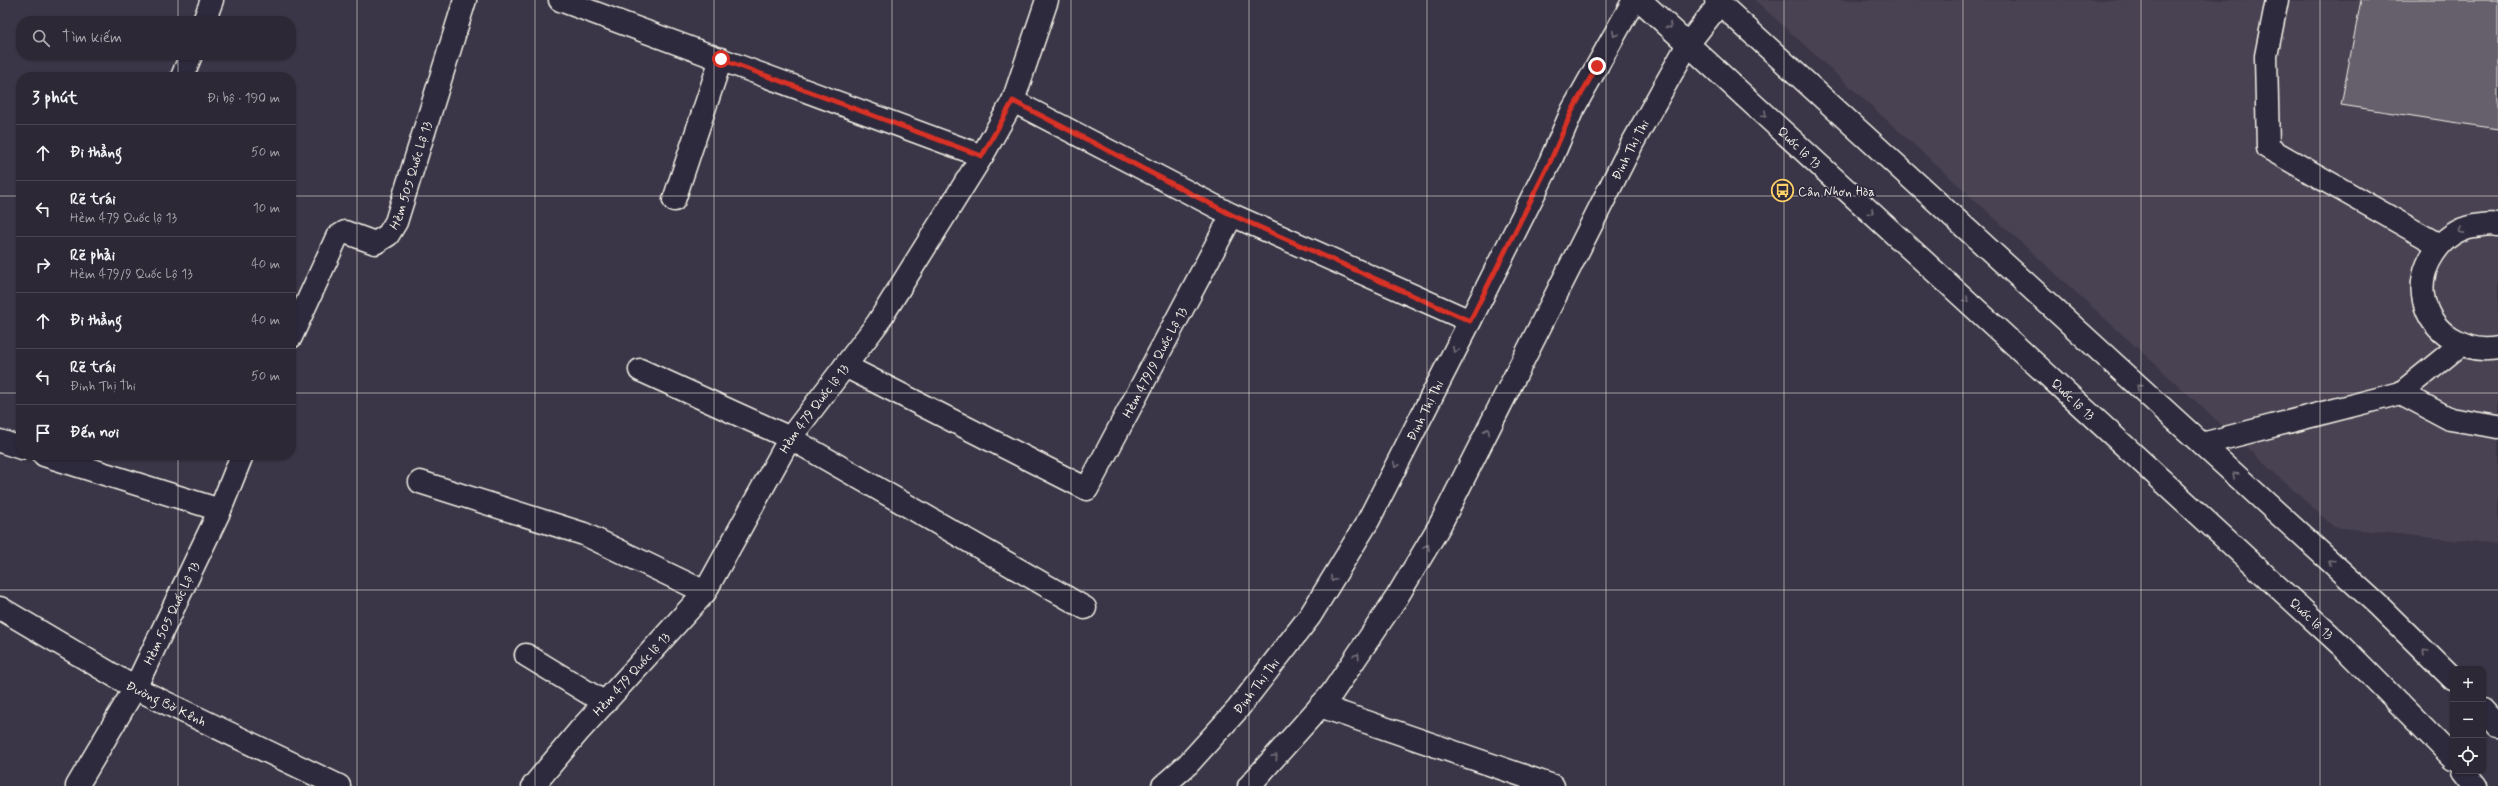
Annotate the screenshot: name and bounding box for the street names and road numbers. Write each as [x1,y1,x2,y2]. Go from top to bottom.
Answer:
street label: Đinh Thị Thi [1608,117,1654,183]
street label: Hẻm 505 Quốc Lộ 13 [386,119,437,233]
street label: Quốc lộ 13 [1773,124,1825,173]
street label: Hẻm 479/9 Quốc Lộ 13 [1119,304,1192,421]
street label: Hẻm 479 Quốc lộ 13 [776,361,854,457]
street label: Quốc lộ 13 [2047,375,2098,425]
street label: Đinh Thị Thi [1403,378,1448,444]
street label: Hẻm 505 Quốc Lộ 13 [140,559,204,668]
street label: Quốc lộ 13 [2285,595,2337,644]
street label: Hẻm 479 Quốc lộ 13 [590,629,675,720]
street label: Đinh Thị Thi [1230,655,1284,718]
street label: Đường Bờ Kênh [123,678,209,731]

